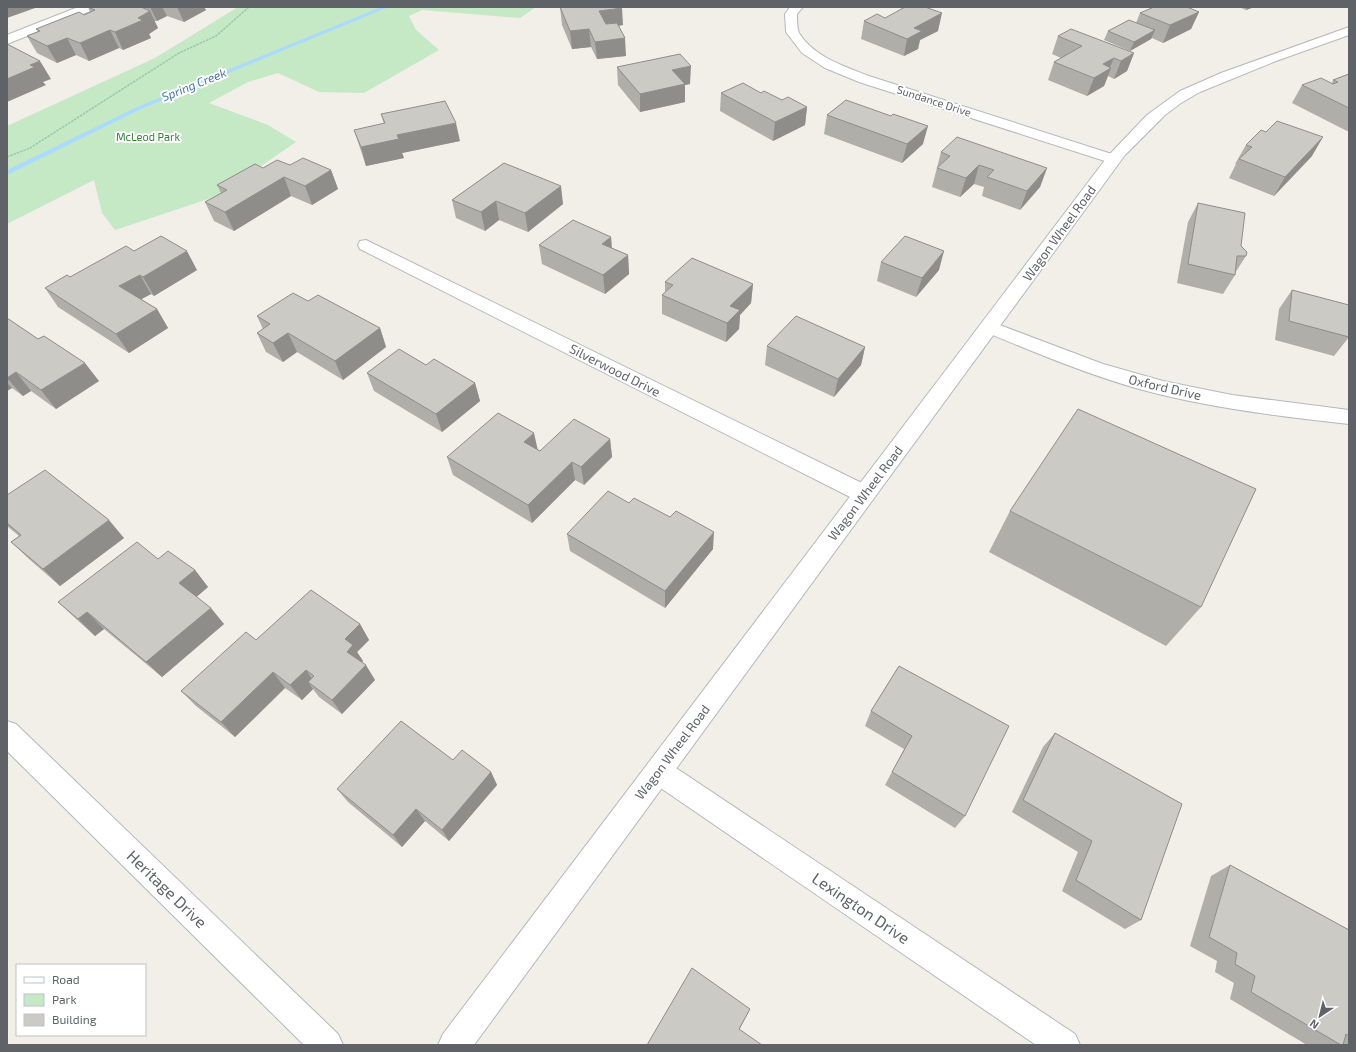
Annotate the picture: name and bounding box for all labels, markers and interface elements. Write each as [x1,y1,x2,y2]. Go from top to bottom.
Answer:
water label: Spring Creek [159,65,228,103]
street label: Sundance Drive [895,82,973,119]
park label: McLeod Park [116,130,180,143]
street label: Wagon Wheel Road [1019,182,1099,284]
street label: Silverwood Drive [567,340,663,400]
street label: Oxford Drive [1127,371,1203,403]
street label: Wagon Wheel Road [824,443,906,543]
street label: Wagon Wheel Road [631,702,713,802]
street label: Heritage Drive [123,846,211,931]
street label: Lexington Drive [809,868,914,947]
legend [16,964,146,1036]
text: Road [52,972,80,986]
text: Park [52,992,77,1006]
north arrow [1300,996,1340,1036]
text: Building [52,1012,97,1026]
text: N [1307,1017,1321,1032]

